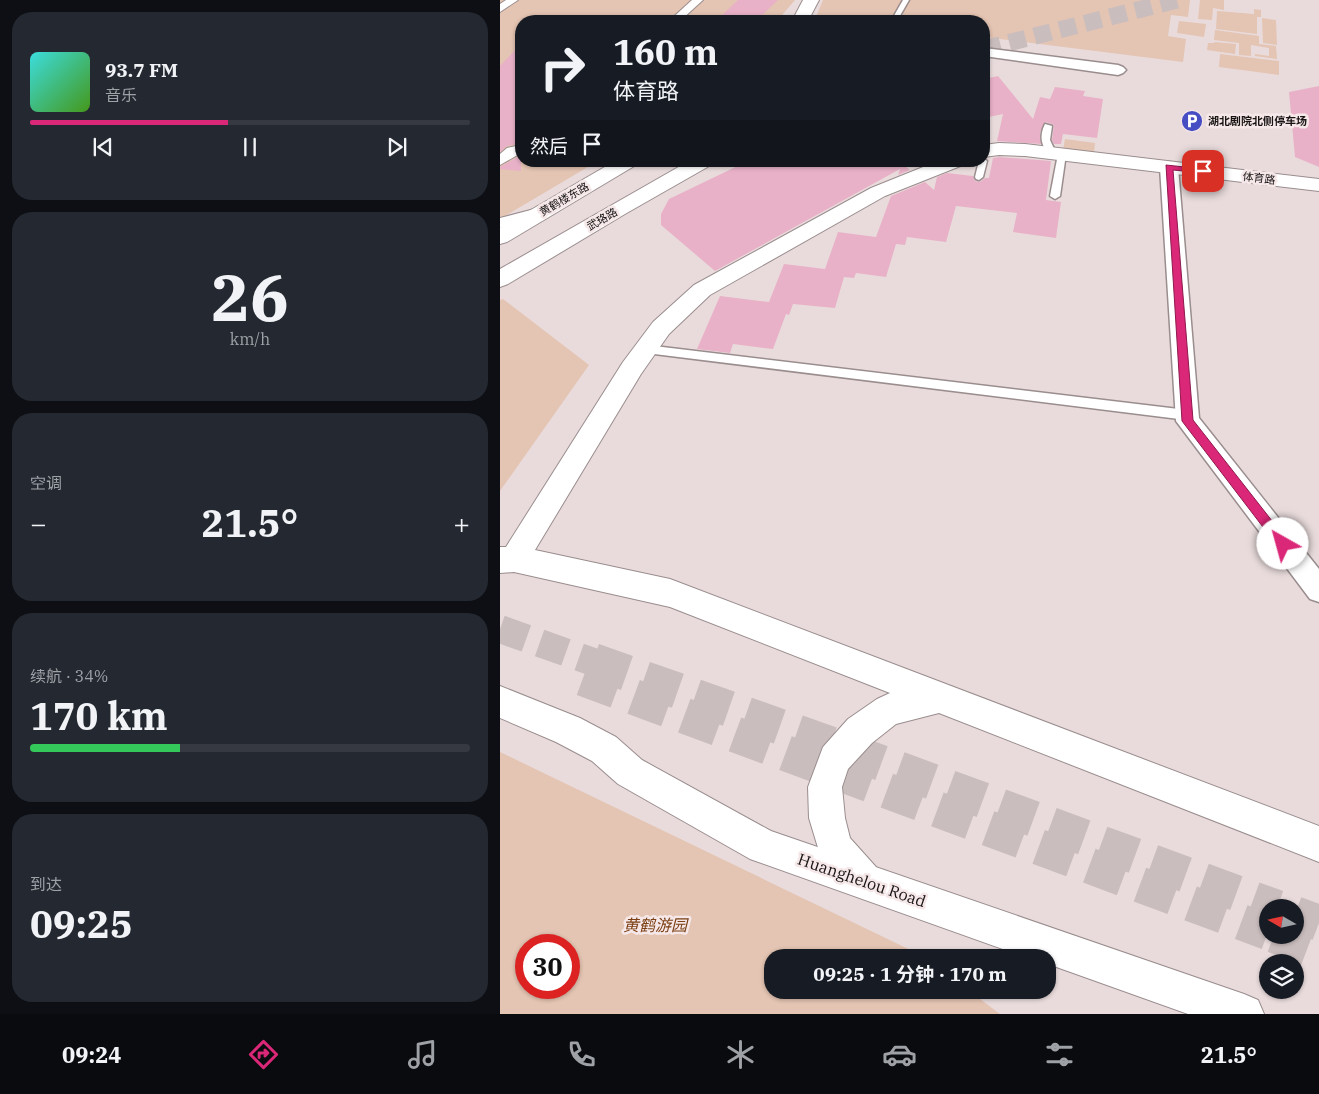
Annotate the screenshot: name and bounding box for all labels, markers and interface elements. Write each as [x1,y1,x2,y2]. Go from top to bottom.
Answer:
text: 160 m [613,29,718,75]
icon: right [530,35,595,100]
text: 93.7 FM [105,58,178,82]
text: 体育路 [613,76,679,105]
text: 音乐 [105,85,137,105]
parking icon: 湖北剧院北侧停车场 [1180,109,1204,133]
place label: 湖北剧院北侧停车场 [1208,114,1307,128]
icon: arrive [578,130,606,158]
icon: previous [89,133,117,161]
icon: pause [236,133,264,161]
icon: next [383,133,411,161]
text: 然后 [530,134,568,158]
pin [1182,150,1224,192]
icon: arrive [1189,157,1217,185]
street label: 体育路 [1242,169,1276,187]
street label: 黄鹤楼东路 [537,179,591,219]
street label: 武珞路 [584,205,620,233]
text: 26 [211,254,289,339]
text: km/h [230,329,270,349]
text: 空调 [30,473,62,493]
text: 21.5° [202,498,298,547]
text: − [30,505,47,542]
text: + [453,505,470,542]
position arrow [1256,517,1308,569]
text: 续航 · 34% [30,666,108,686]
text: 170 km [30,691,168,740]
street label: Huanghelou Road [795,849,929,911]
text: 到达 [30,874,62,894]
text: 09:25 [30,899,133,948]
north arrow [1259,899,1304,944]
map controls [1259,899,1304,999]
park label: 黄鹤游园 [623,915,689,935]
speed limit sign: 30 [515,934,580,999]
button: layers [1259,954,1304,999]
text: 09:25 · 1 分钟 · 170 m [813,962,1007,986]
icon: directions [246,1037,281,1072]
icon: music [405,1037,440,1072]
icon: phone [564,1037,599,1072]
icon: climate [723,1037,758,1072]
icon: car [882,1037,917,1072]
icon: filters [1042,1037,1077,1072]
text: 09:24 [62,1040,122,1069]
text: 21.5° [1201,1040,1257,1069]

